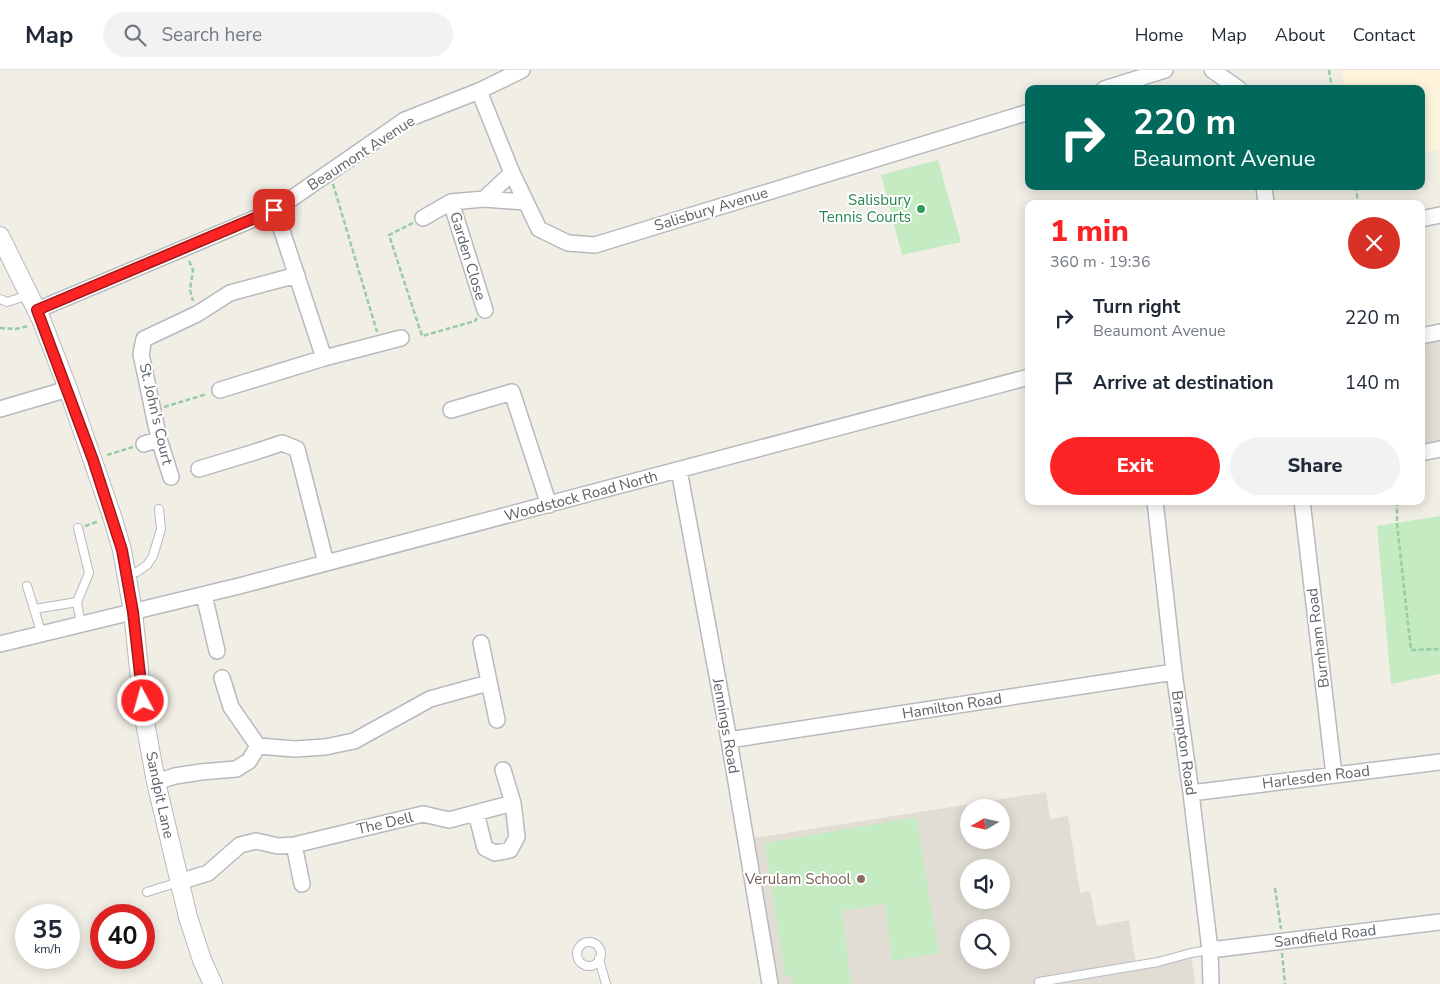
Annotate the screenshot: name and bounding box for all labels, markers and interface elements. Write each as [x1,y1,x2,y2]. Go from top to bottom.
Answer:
search box [103,12,453,57]
text: Map [25,19,73,51]
icon: search [121,21,149,49]
text: Search here [161,22,262,48]
text: Home [1135,23,1183,47]
text: Map [1211,23,1247,47]
text: About [1275,23,1325,47]
text: Contact [1353,23,1415,47]
text: 220 m [1133,99,1236,146]
icon: right [1050,105,1115,170]
street label: Beaumont Avenue [303,111,419,195]
text: Beaumont Avenue [1133,144,1315,174]
street label: Salisbury Avenue [652,182,770,236]
pin [253,189,295,231]
place label: Salisbury Tennis Courts [819,190,911,227]
icon: arrive [260,196,288,224]
marker: Salisbury Tennis Courts [915,203,927,215]
street label: Garden Close [445,209,491,303]
text: 1 min [1050,211,1129,252]
button: close [1348,217,1400,269]
text: 360 m · 19:36 [1050,251,1151,273]
text: Turn right [1093,294,1180,320]
icon: right [1050,304,1078,332]
text: 220 m [1345,305,1400,331]
text: Beaumont Avenue [1093,320,1226,342]
street label: St. John's Court [135,361,178,468]
icon: arrive [1050,369,1078,397]
text: Arrive at destination [1093,370,1274,396]
text: 140 m [1345,370,1400,396]
button: Exit [1050,437,1220,495]
button: Share [1230,437,1400,495]
street label: Woodstock Road North [502,466,660,526]
street label: Burnham Road [1302,587,1334,689]
position arrow [116,674,168,726]
street label: Jennings Road [708,676,744,775]
street label: Hamilton Road [901,688,1003,724]
street label: Brampton Road [1167,689,1201,797]
street label: Sandpit Lane [141,750,179,840]
street label: Harlesden Road [1261,760,1371,794]
north arrow [960,799,1010,849]
map controls [960,799,1010,969]
street label: The Dell [355,807,416,839]
button: sound [960,859,1010,909]
place label: Verulam School [744,869,852,889]
marker: Verulam School [855,873,867,885]
speed limit sign: 40 [90,904,155,969]
text: 35 [32,913,63,947]
button: search [960,919,1010,969]
street label: Sandfield Road [1273,920,1377,952]
text: km/h [34,941,61,957]

